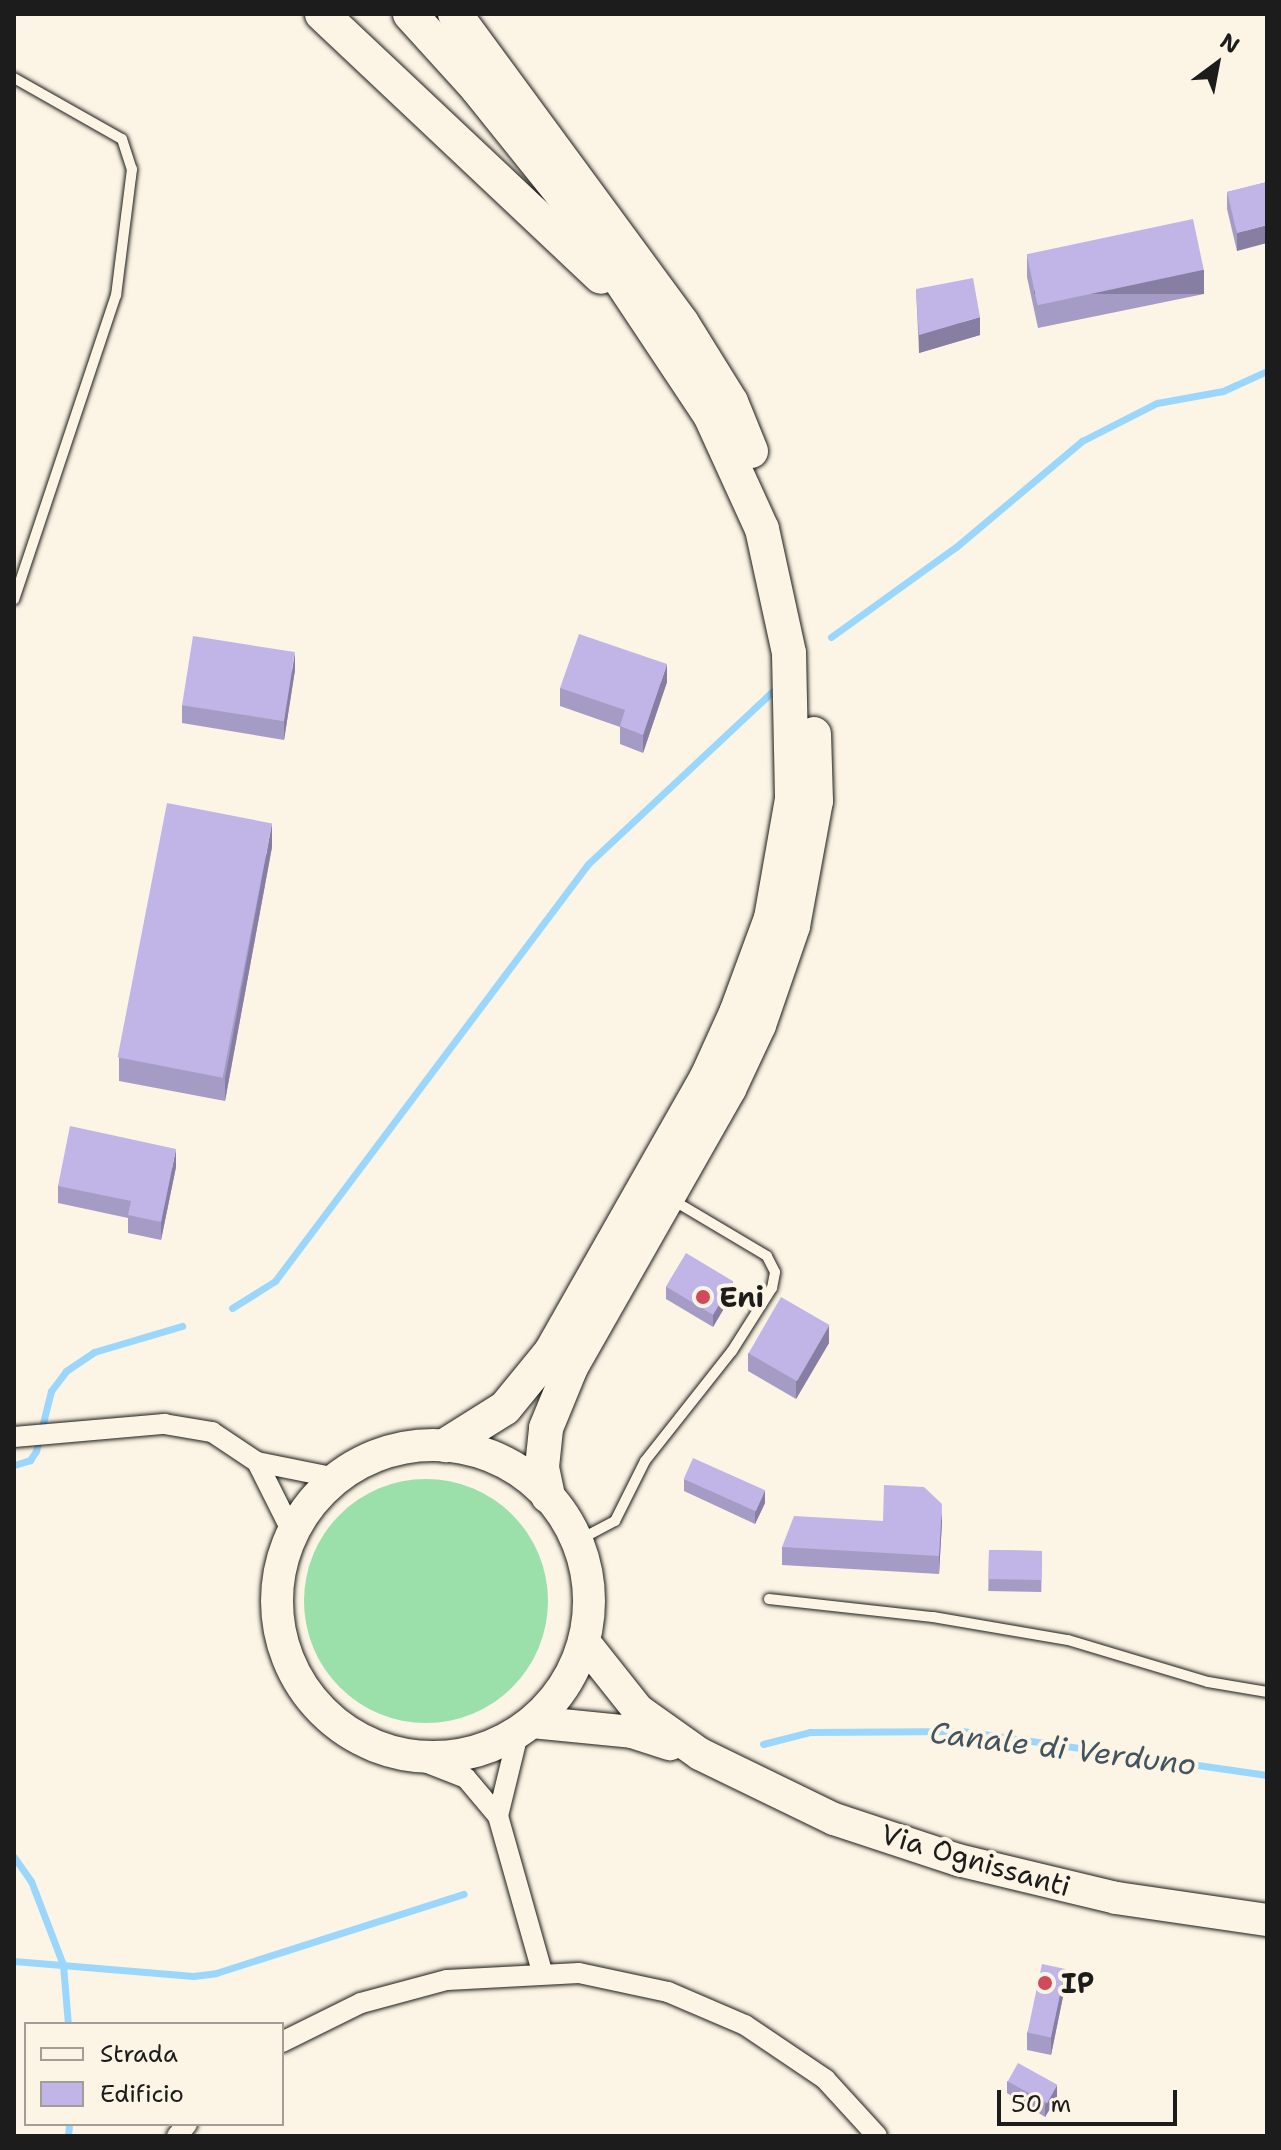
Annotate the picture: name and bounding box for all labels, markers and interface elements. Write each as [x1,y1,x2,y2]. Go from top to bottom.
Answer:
north arrow [1177,24,1257,104]
text: N [1215,26,1245,60]
place label: Eni [719,1280,764,1314]
marker: Eni [694,1288,712,1306]
water label: Canale di Verduno [928,1715,1198,1783]
street label: Via Ognissanti [877,1817,1075,1903]
place label: IP [1061,1966,1094,2000]
marker: IP [1036,1974,1054,1992]
legend [24,2022,284,2126]
text: Strada [100,2038,178,2070]
scale bar [1001,2074,1181,2124]
text: Edificio [100,2078,184,2110]
text: 50 m [1011,2088,1071,2120]

